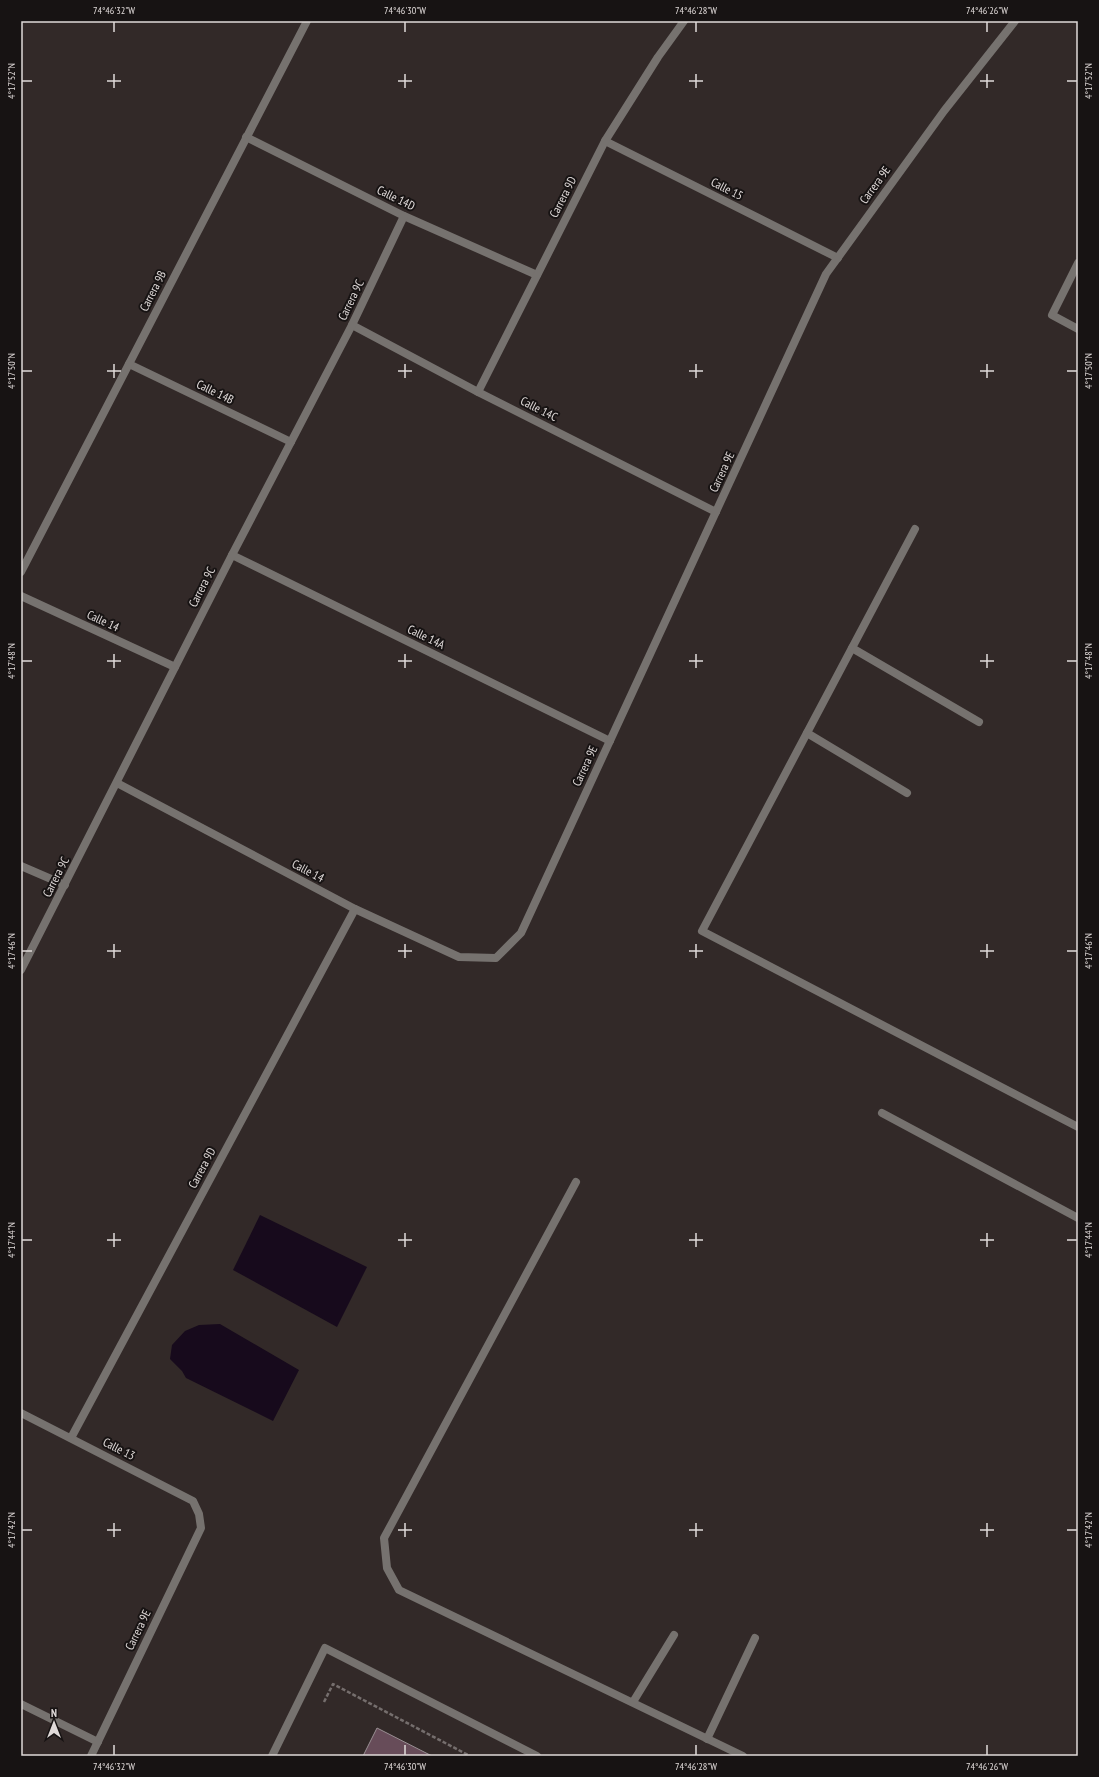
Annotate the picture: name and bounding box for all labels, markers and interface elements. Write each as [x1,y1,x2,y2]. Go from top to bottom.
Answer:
text: 74°46'32"W [93,4,135,17]
text: 74°46'30"W [384,4,426,17]
text: 74°46'28"W [675,4,717,17]
text: 74°46'26"W [966,4,1008,17]
text: 4°17'52"N [5,63,18,99]
text: 4°17'52"N [1082,63,1095,99]
street label: Carrera 9E [856,163,893,206]
street label: Carrera 9D [546,174,579,220]
street label: Calle 15 [709,174,746,203]
street label: Calle 14D [375,182,418,213]
street label: Carrera 9B [136,268,169,313]
street label: Carrera 9C [334,277,367,322]
text: 4°17'50"N [5,353,18,389]
text: 4°17'50"N [1082,353,1095,389]
street label: Calle 14B [194,376,237,407]
street label: Calle 14C [518,393,561,424]
street label: Carrera 9E [706,449,737,494]
street label: Carrera 9C [185,564,218,609]
street label: Calle 14 [85,607,122,635]
street label: Calle 14A [405,621,448,652]
text: 4°17'48"N [5,643,18,679]
text: 4°17'48"N [1082,643,1095,679]
street label: Carrera 9E [569,743,600,788]
street label: Carrera 9C [39,854,72,899]
street label: Calle 14 [290,856,327,885]
text: 4°17'46"N [5,933,18,969]
text: 4°17'46"N [1082,933,1095,969]
street label: Carrera 9D [185,1145,219,1191]
text: 4°17'44"N [5,1222,18,1258]
text: 4°17'44"N [1082,1222,1095,1258]
street label: Calle 13 [101,1434,138,1463]
text: 4°17'42"N [5,1512,18,1548]
text: 4°17'42"N [1082,1512,1095,1548]
street label: Carrera 9E [121,1607,154,1652]
north arrow [34,1703,74,1743]
text: N [51,1706,57,1720]
text: 74°46'32"W [93,1760,135,1773]
text: 74°46'30"W [384,1760,426,1773]
text: 74°46'28"W [675,1760,717,1773]
text: 74°46'26"W [966,1760,1008,1773]

